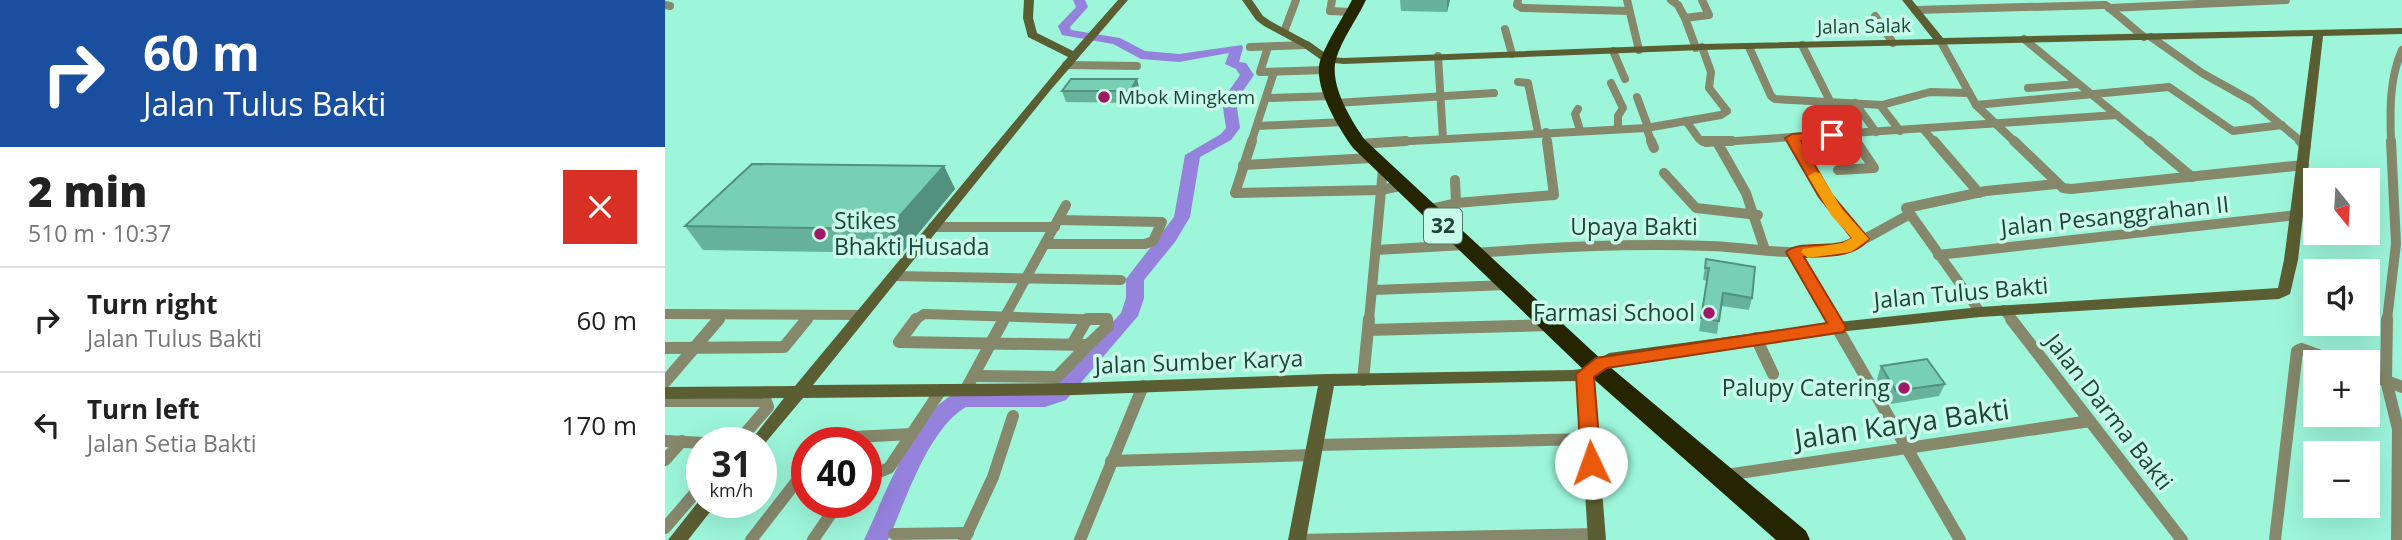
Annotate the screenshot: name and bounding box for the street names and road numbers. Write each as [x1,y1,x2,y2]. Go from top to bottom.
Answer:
street label: Jalan Salak [1815,12,1911,40]
street label: Jalan Pesanggrahan II [1997,187,2231,243]
road number: 32 [1424,208,1462,244]
street label: Upaya Bakti [1570,210,1698,242]
street label: Jalan Tulus Bakti [1870,268,2049,316]
street label: Jalan Darma Bakti [2037,325,2181,496]
street label: Jalan Sumber Karya [1092,341,1304,381]
street label: Jalan Karya Bakti [1789,389,2012,457]

